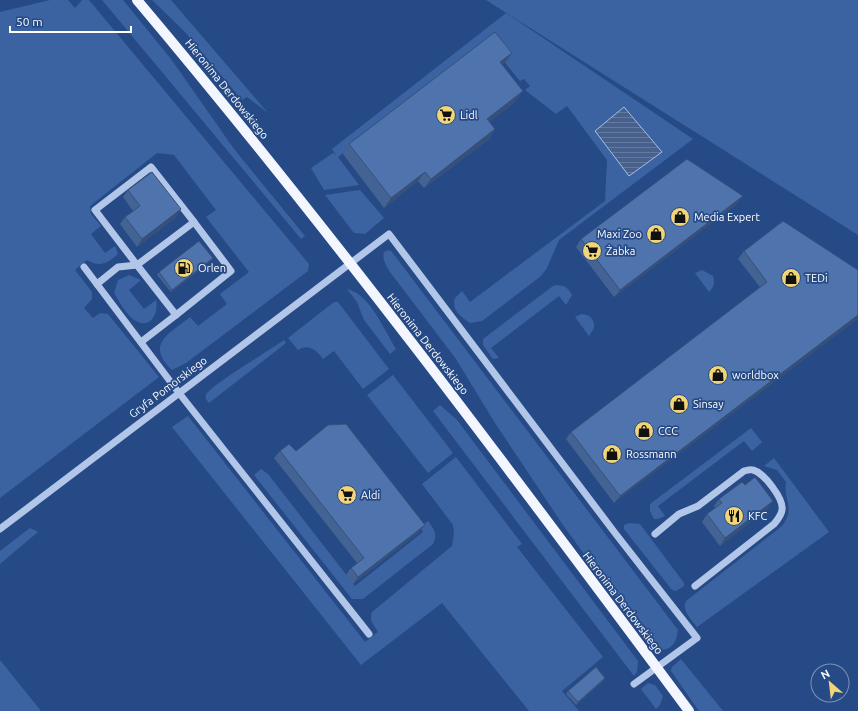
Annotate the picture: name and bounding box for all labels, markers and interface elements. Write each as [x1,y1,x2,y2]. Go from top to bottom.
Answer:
scale bar [10,8,131,34]
text: 50 m [16,15,43,28]
street label: Hieronima Derdowskiego [183,37,271,141]
supermarket icon: Lidl [435,104,457,126]
place label: Lidl [460,109,478,121]
shop icon: Media Expert [669,206,691,228]
place label: Media Expert [694,211,760,223]
shop icon: Maxi Zoo [645,223,667,245]
place label: Maxi Zoo [597,228,642,240]
supermarket icon: Żabka [581,240,603,262]
place label: Żabka [606,245,636,257]
fuel station icon: Orlen [173,257,195,279]
place label: Orlen [198,262,226,274]
shop icon: TEDi [780,267,802,289]
place label: TEDi [805,272,828,284]
street label: Hieronima Derdowskiego [385,291,471,397]
street label: Gryfa Pomorskiego [127,354,209,420]
shop icon: worldbox [707,364,729,386]
place label: worldbox [732,369,779,381]
shop icon: Sinsay [668,393,690,415]
place label: Sinsay [693,398,724,410]
shop icon: CCC [633,420,655,442]
place label: CCC [658,425,678,437]
shop icon: Rossmann [601,443,623,465]
place label: Rossmann [626,448,677,460]
supermarket icon: Aldi [336,484,358,506]
place label: Aldi [361,489,380,501]
restaurant icon: KFC [723,505,745,527]
place label: KFC [748,510,767,522]
street label: Hieronima Derdowskiego [581,550,665,656]
north arrow [810,663,850,703]
text: N [819,667,832,681]

